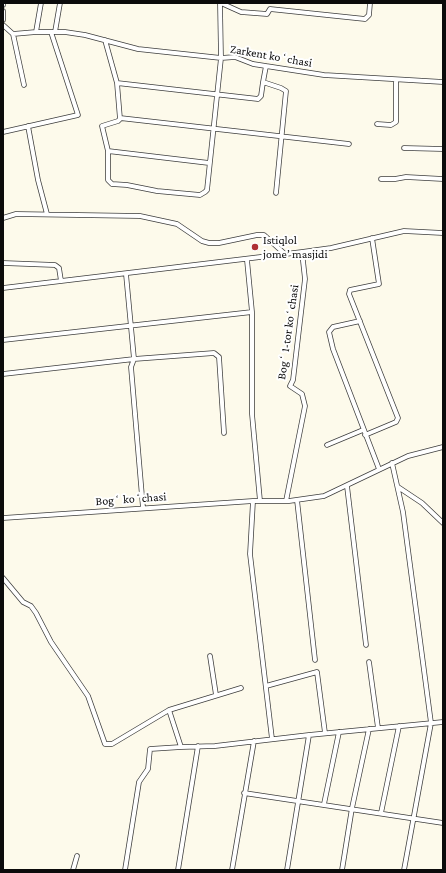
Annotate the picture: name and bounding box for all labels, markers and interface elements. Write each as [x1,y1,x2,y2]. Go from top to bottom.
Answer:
street label: Zarkent koʻchasi [229,42,313,70]
place label: Istiqlol jome’ masjidi [263,233,328,261]
marker: Istiqlol jome’ masjidi [250,242,260,252]
street label: Bogʻ 1-tor koʻchasi [274,284,302,380]
street label: Bogʻ koʻchasi [95,489,167,509]

